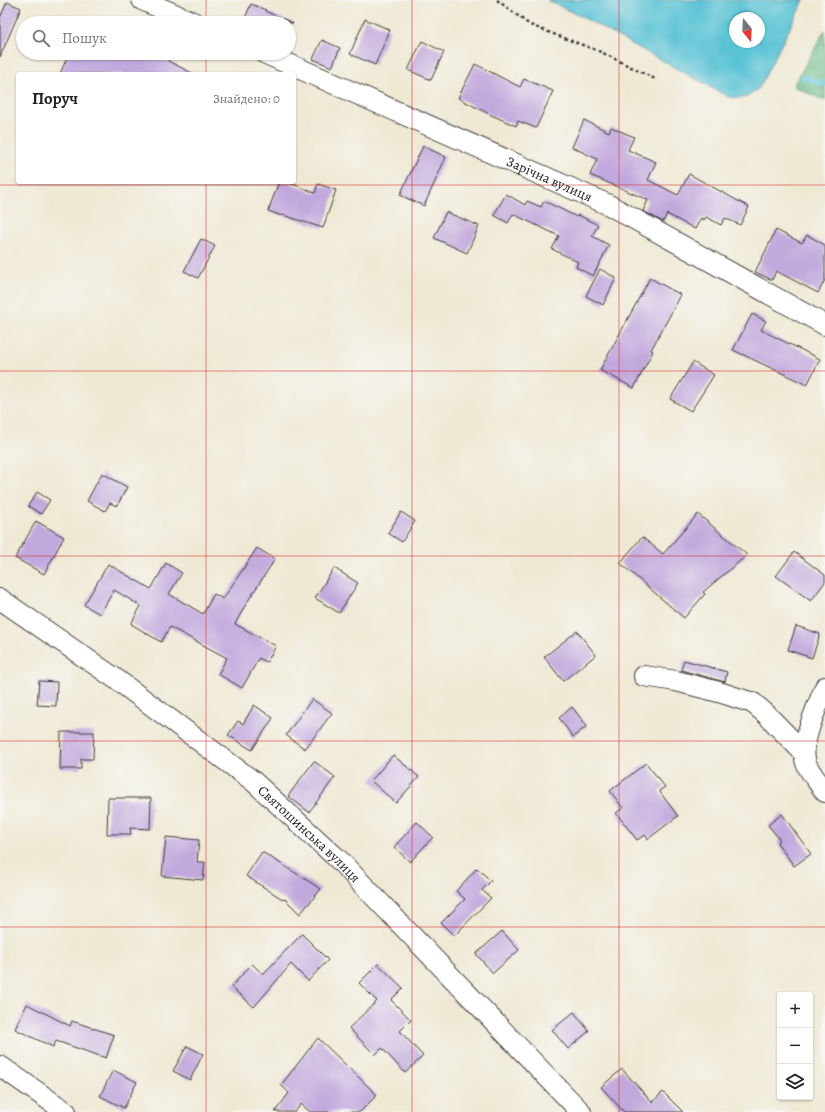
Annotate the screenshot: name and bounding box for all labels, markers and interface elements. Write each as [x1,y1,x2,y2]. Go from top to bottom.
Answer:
north arrow [729,12,765,48]
search box [16,16,296,60]
icon: search [30,27,52,49]
text: Пошук [62,28,107,48]
text: Поруч [32,87,78,110]
text: Знайдено: 0 [213,90,280,107]
street label: Зарічна вулиця [503,152,595,207]
street label: Святошинська вулиця [254,781,365,887]
map controls [777,992,813,1100]
button: + [777,992,813,1028]
button: − [777,1028,813,1064]
button: layers [777,1064,813,1100]

